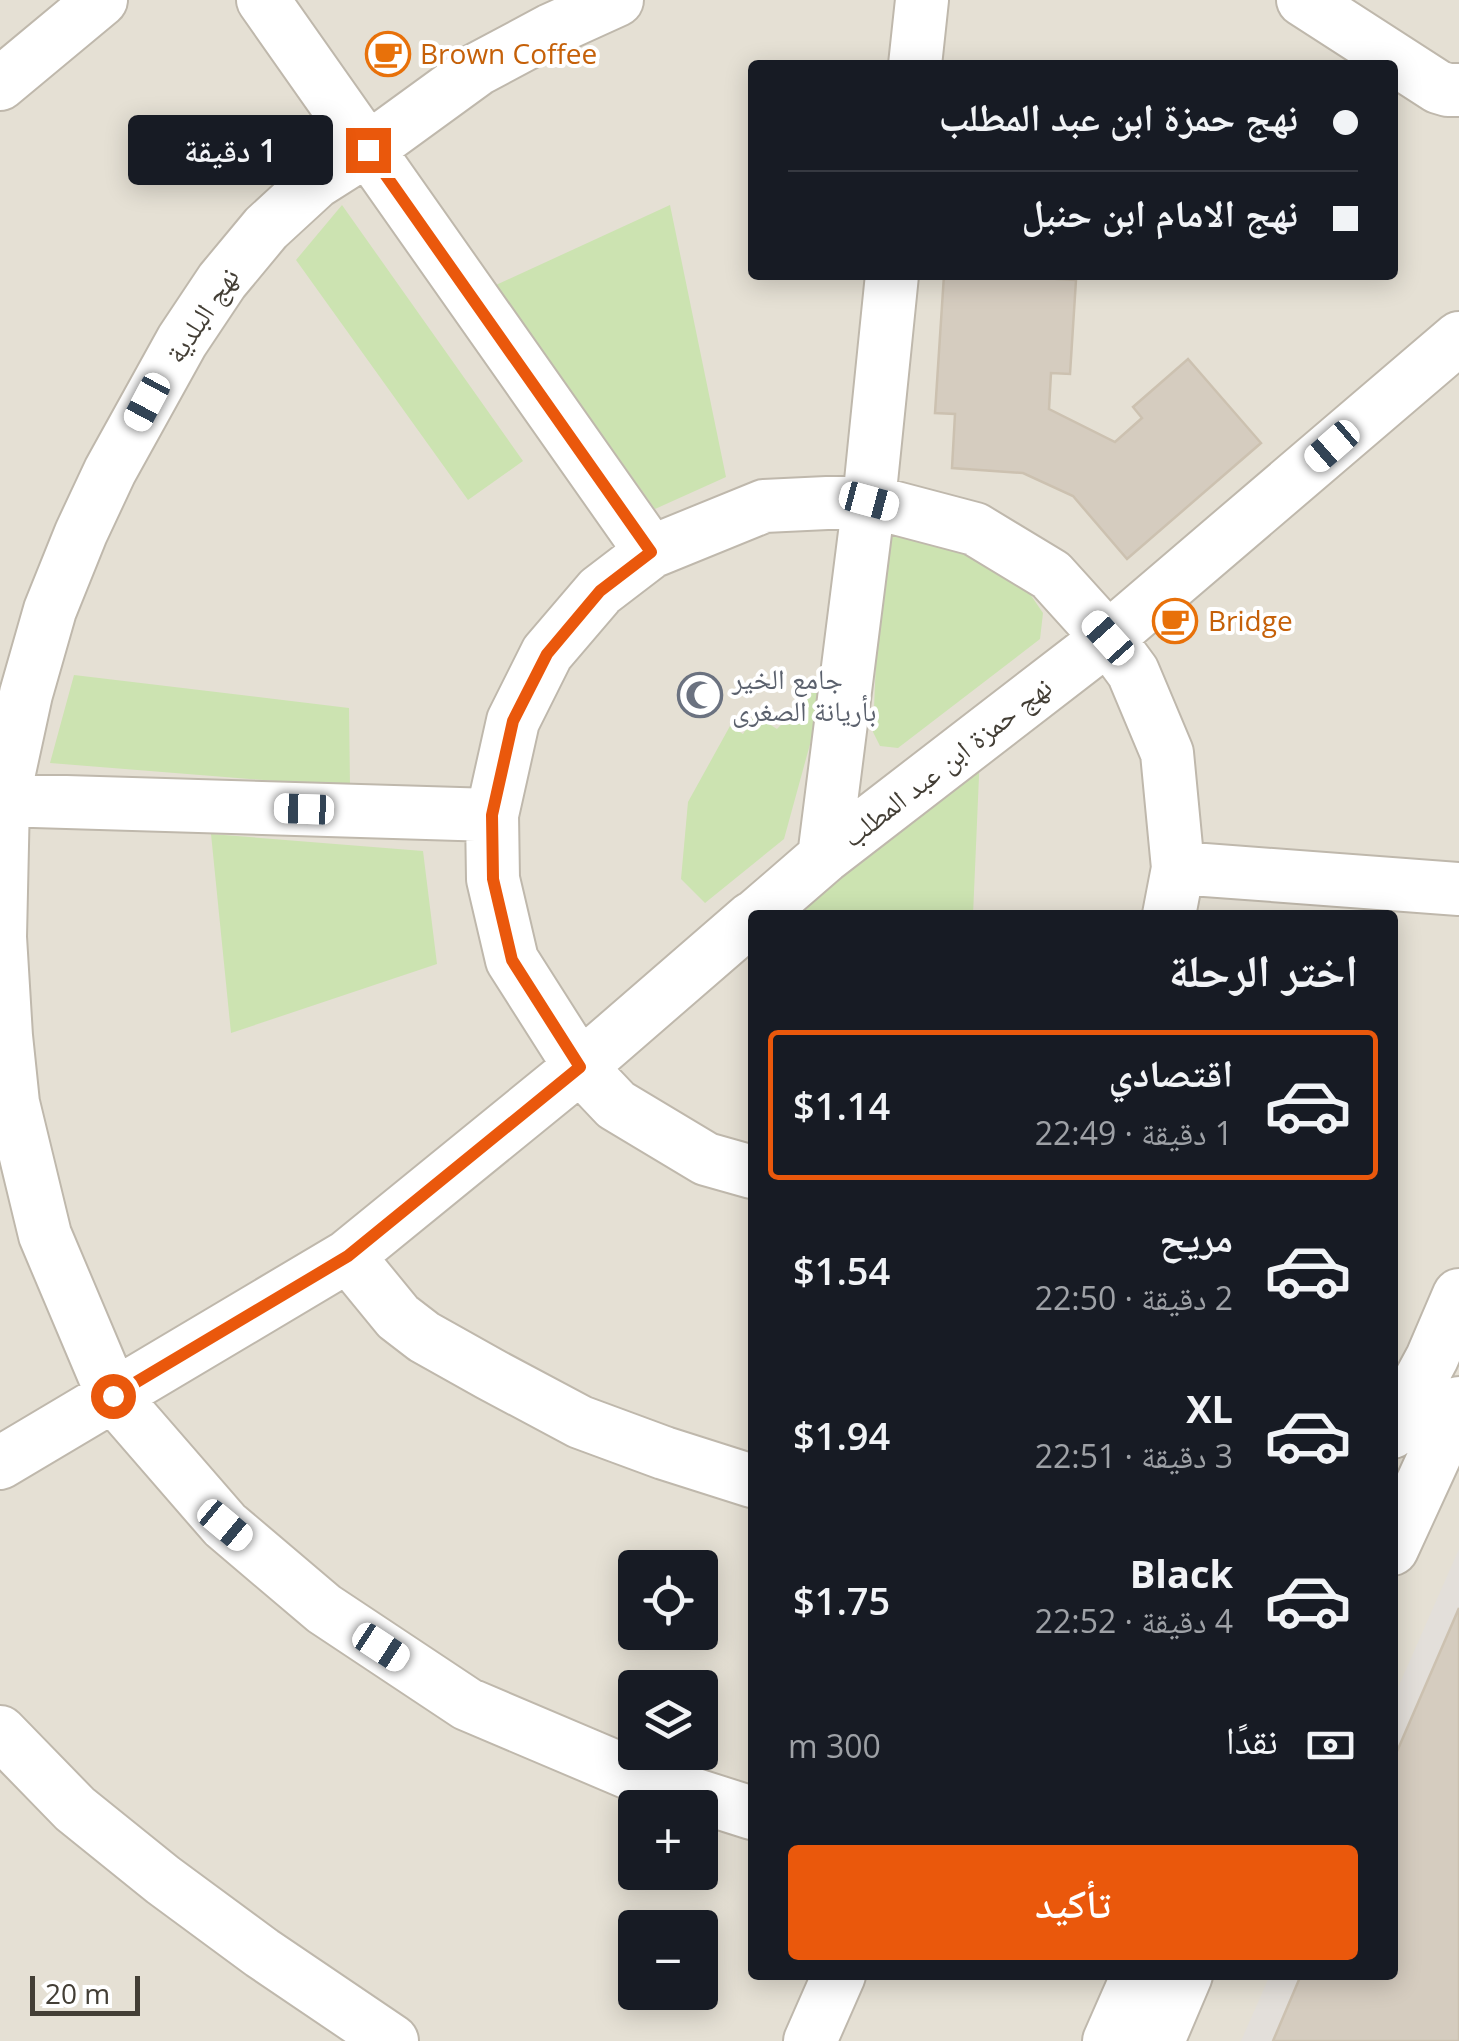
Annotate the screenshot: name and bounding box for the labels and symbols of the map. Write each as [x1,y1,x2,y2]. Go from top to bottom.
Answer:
cafe icon: Brown Coffee [365,31,411,77]
place label: Brown Coffee [420,34,597,72]
callout: 1 دقيقة [128,115,333,185]
route end [346,128,391,173]
street label: نهج البلدية [155,259,247,370]
car [120,368,174,436]
car [1300,415,1364,477]
car [836,479,902,523]
cafe icon: Bridge [1152,598,1198,644]
place label: Bridge [1208,601,1293,639]
car [1077,606,1139,670]
place label: جامع الخير بأريانة الصغرى [731,659,877,729]
street label: نهج حمزة ابن عبد المطلب [834,667,1059,855]
mosque icon: جامع الخير بأريانة الصغرى [677,672,723,718]
car [273,793,335,825]
route start [91,1374,136,1419]
car [192,1494,258,1556]
car [348,1618,414,1676]
scale bar [30,1971,140,2016]

